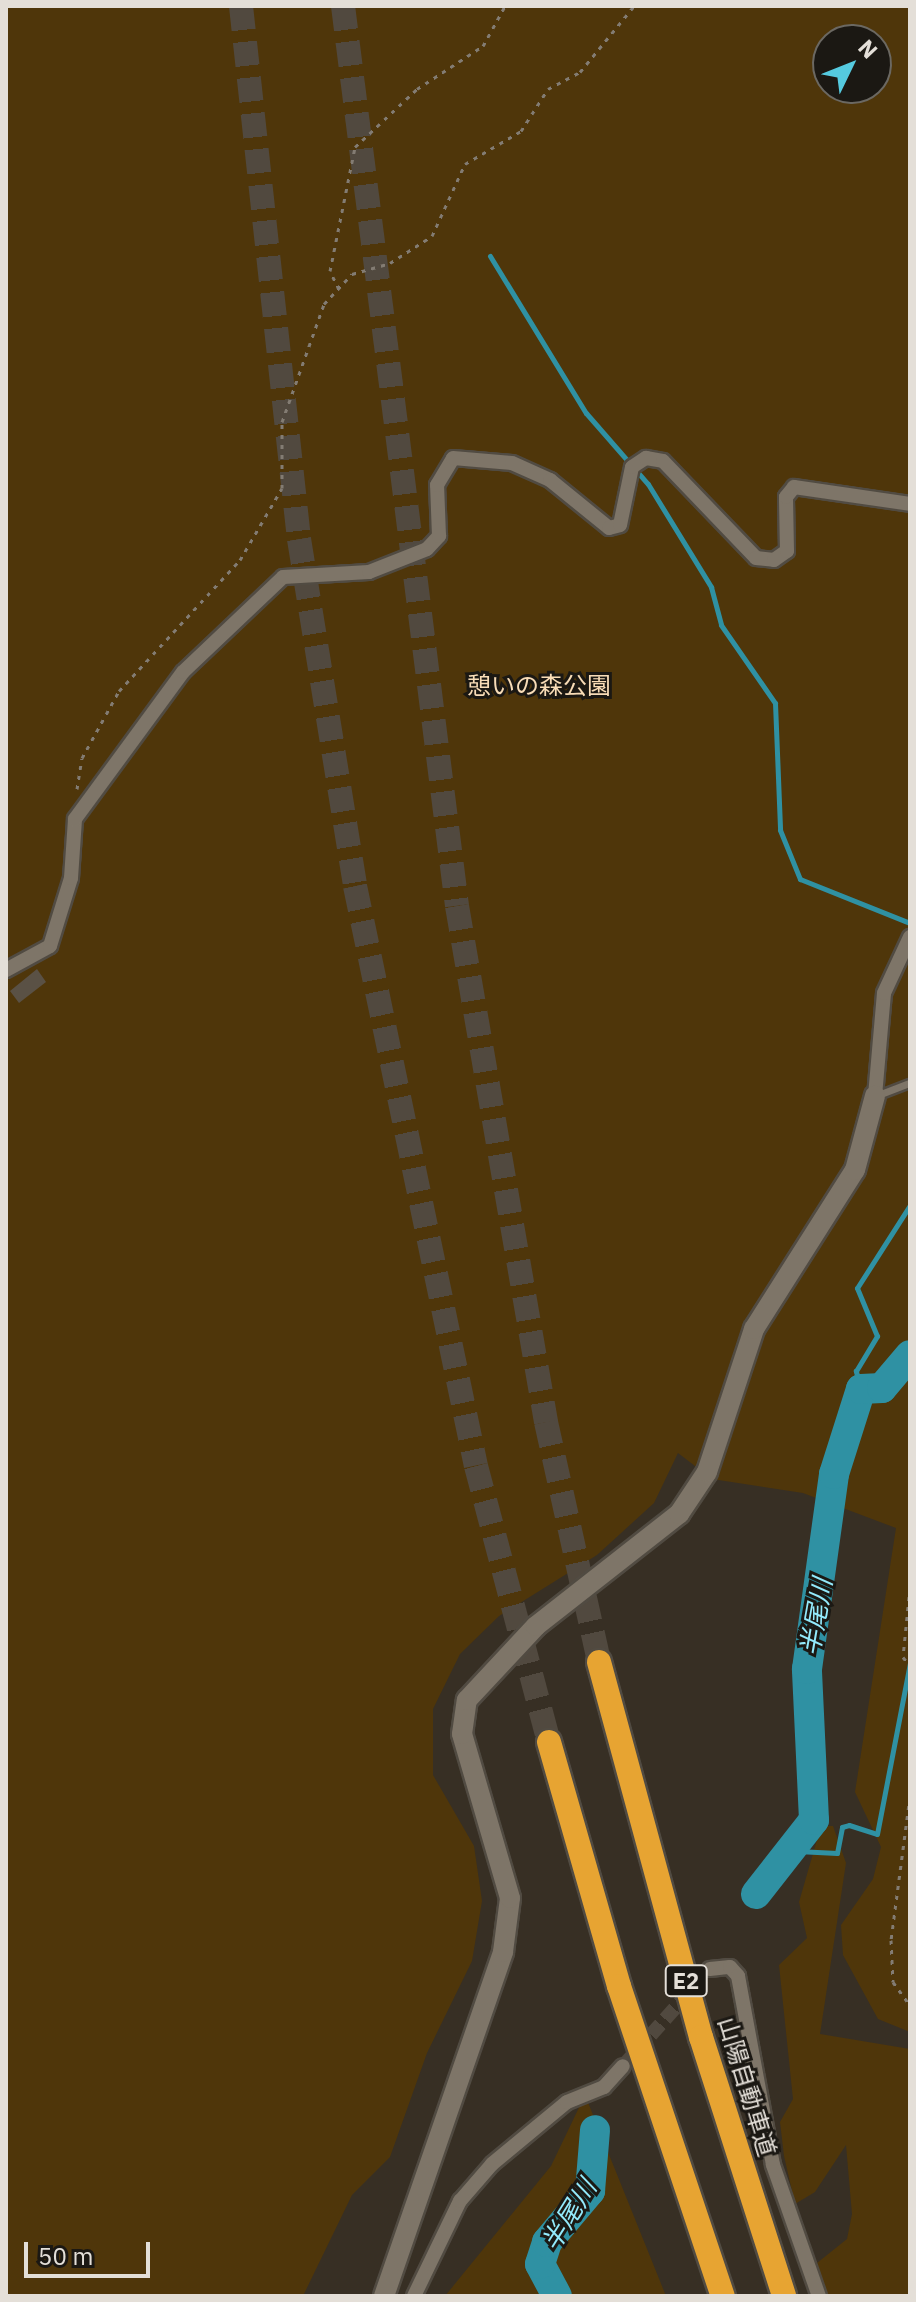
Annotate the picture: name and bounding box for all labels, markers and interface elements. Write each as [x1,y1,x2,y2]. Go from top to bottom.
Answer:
north arrow [812,24,892,104]
text: N [852,33,884,64]
park label: 憩いの森公園 [467,672,611,700]
water label: 半尾川 [794,1576,838,1658]
road number: E2 [664,1963,708,1999]
street label: 山陽自動車道 [712,2014,782,2160]
water label: 半尾川 [535,2174,603,2256]
scale bar [28,2226,154,2276]
text: 50 m [38,2240,93,2272]

